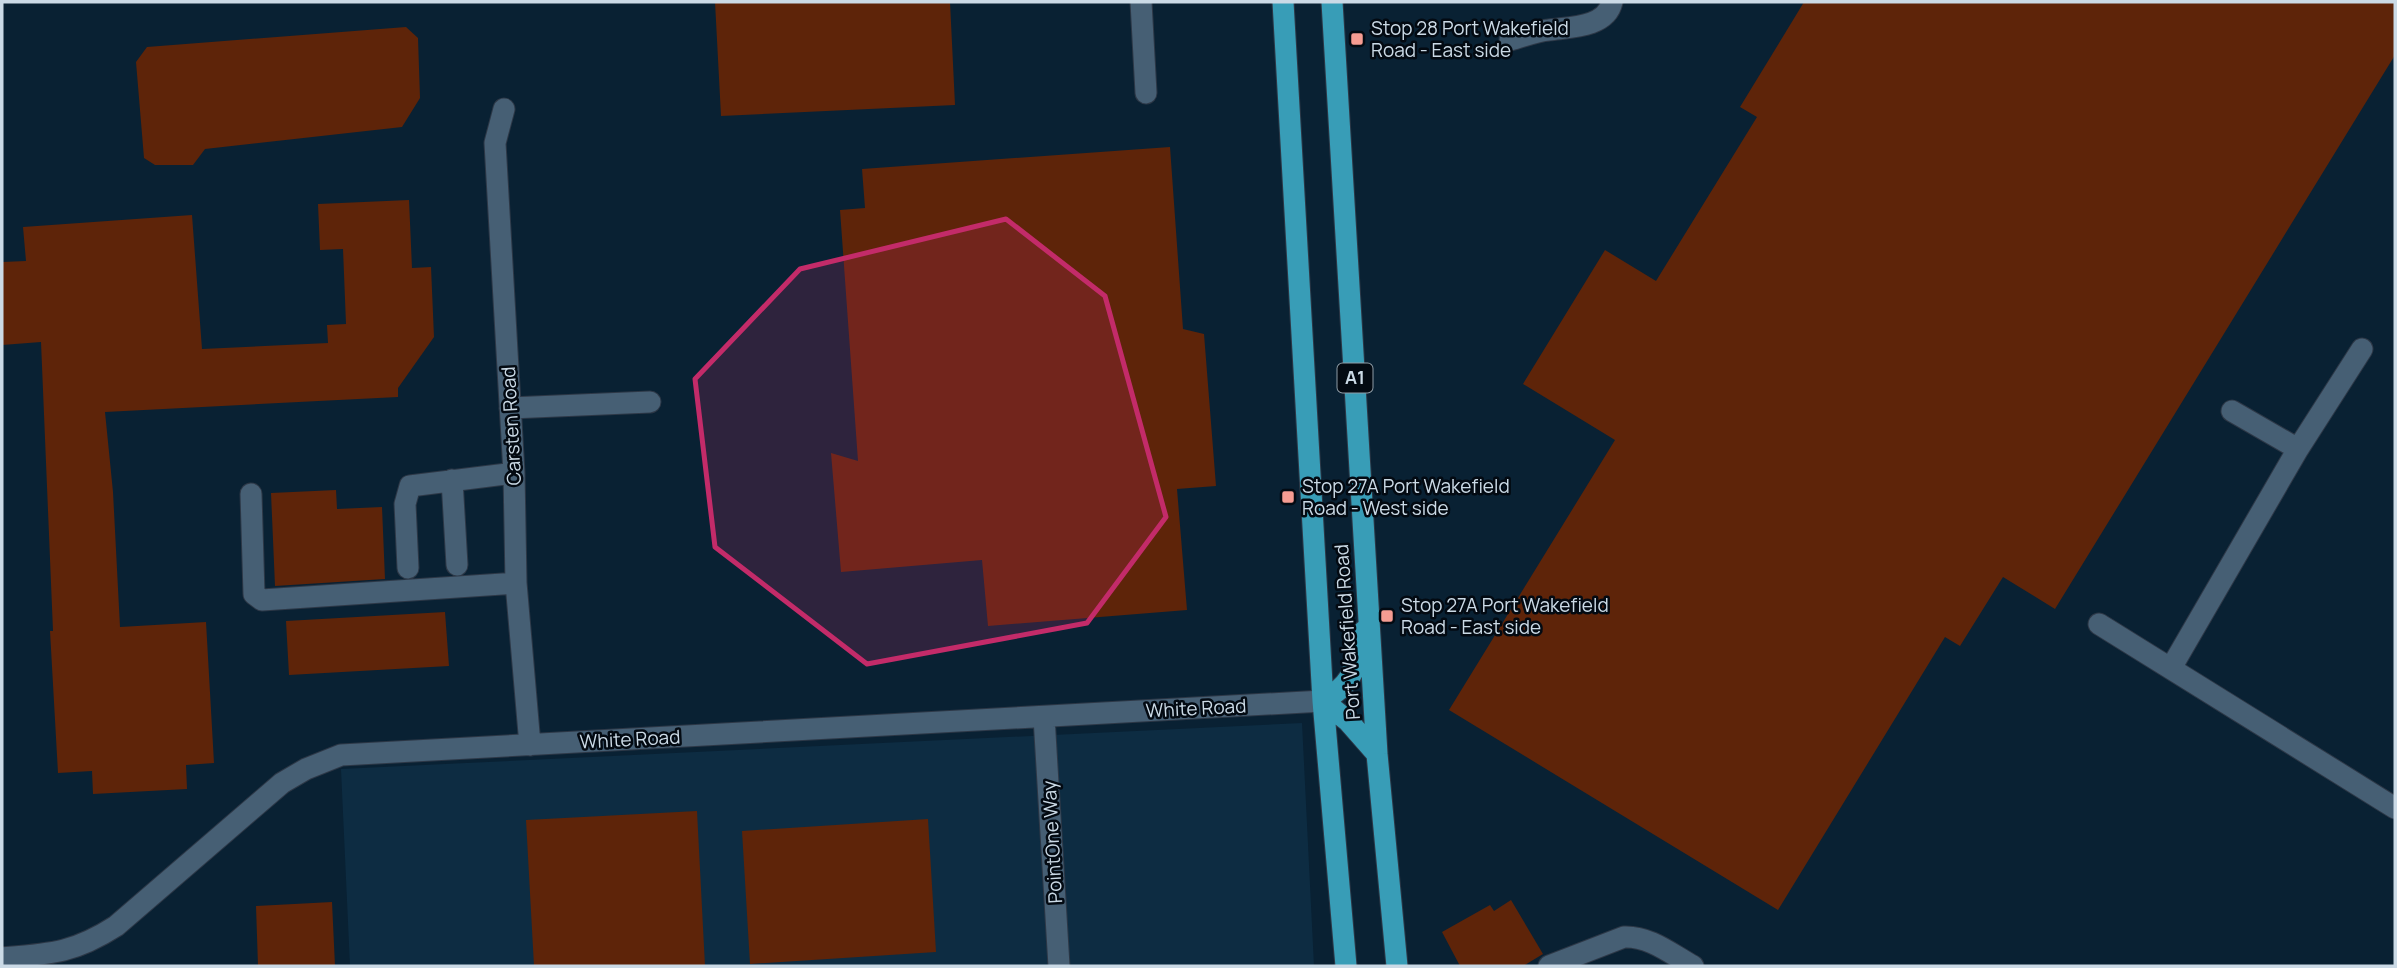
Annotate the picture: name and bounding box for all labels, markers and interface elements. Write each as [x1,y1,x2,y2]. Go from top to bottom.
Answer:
place label: Stop 28 Port Wakefield Road - East side [1371,15,1569,63]
marker: Stop 28 Port Wakefield Road - East side [1349,31,1365,47]
road number: A1 [1338,364,1372,392]
street label: Carsten Road [495,366,527,486]
place label: Stop 27A Port Wakefield Road - West side [1302,473,1510,521]
marker: Stop 27A Port Wakefield Road - West side [1280,489,1296,505]
street label: Port Wakefield Road [1328,543,1366,721]
place label: Stop 27A Port Wakefield Road - East side [1401,592,1609,640]
marker: Stop 27A Port Wakefield Road - East side [1379,608,1395,624]
street label: White Road [1145,692,1247,724]
street label: White Road [579,723,681,755]
street label: PointOne Way [1036,780,1068,904]

